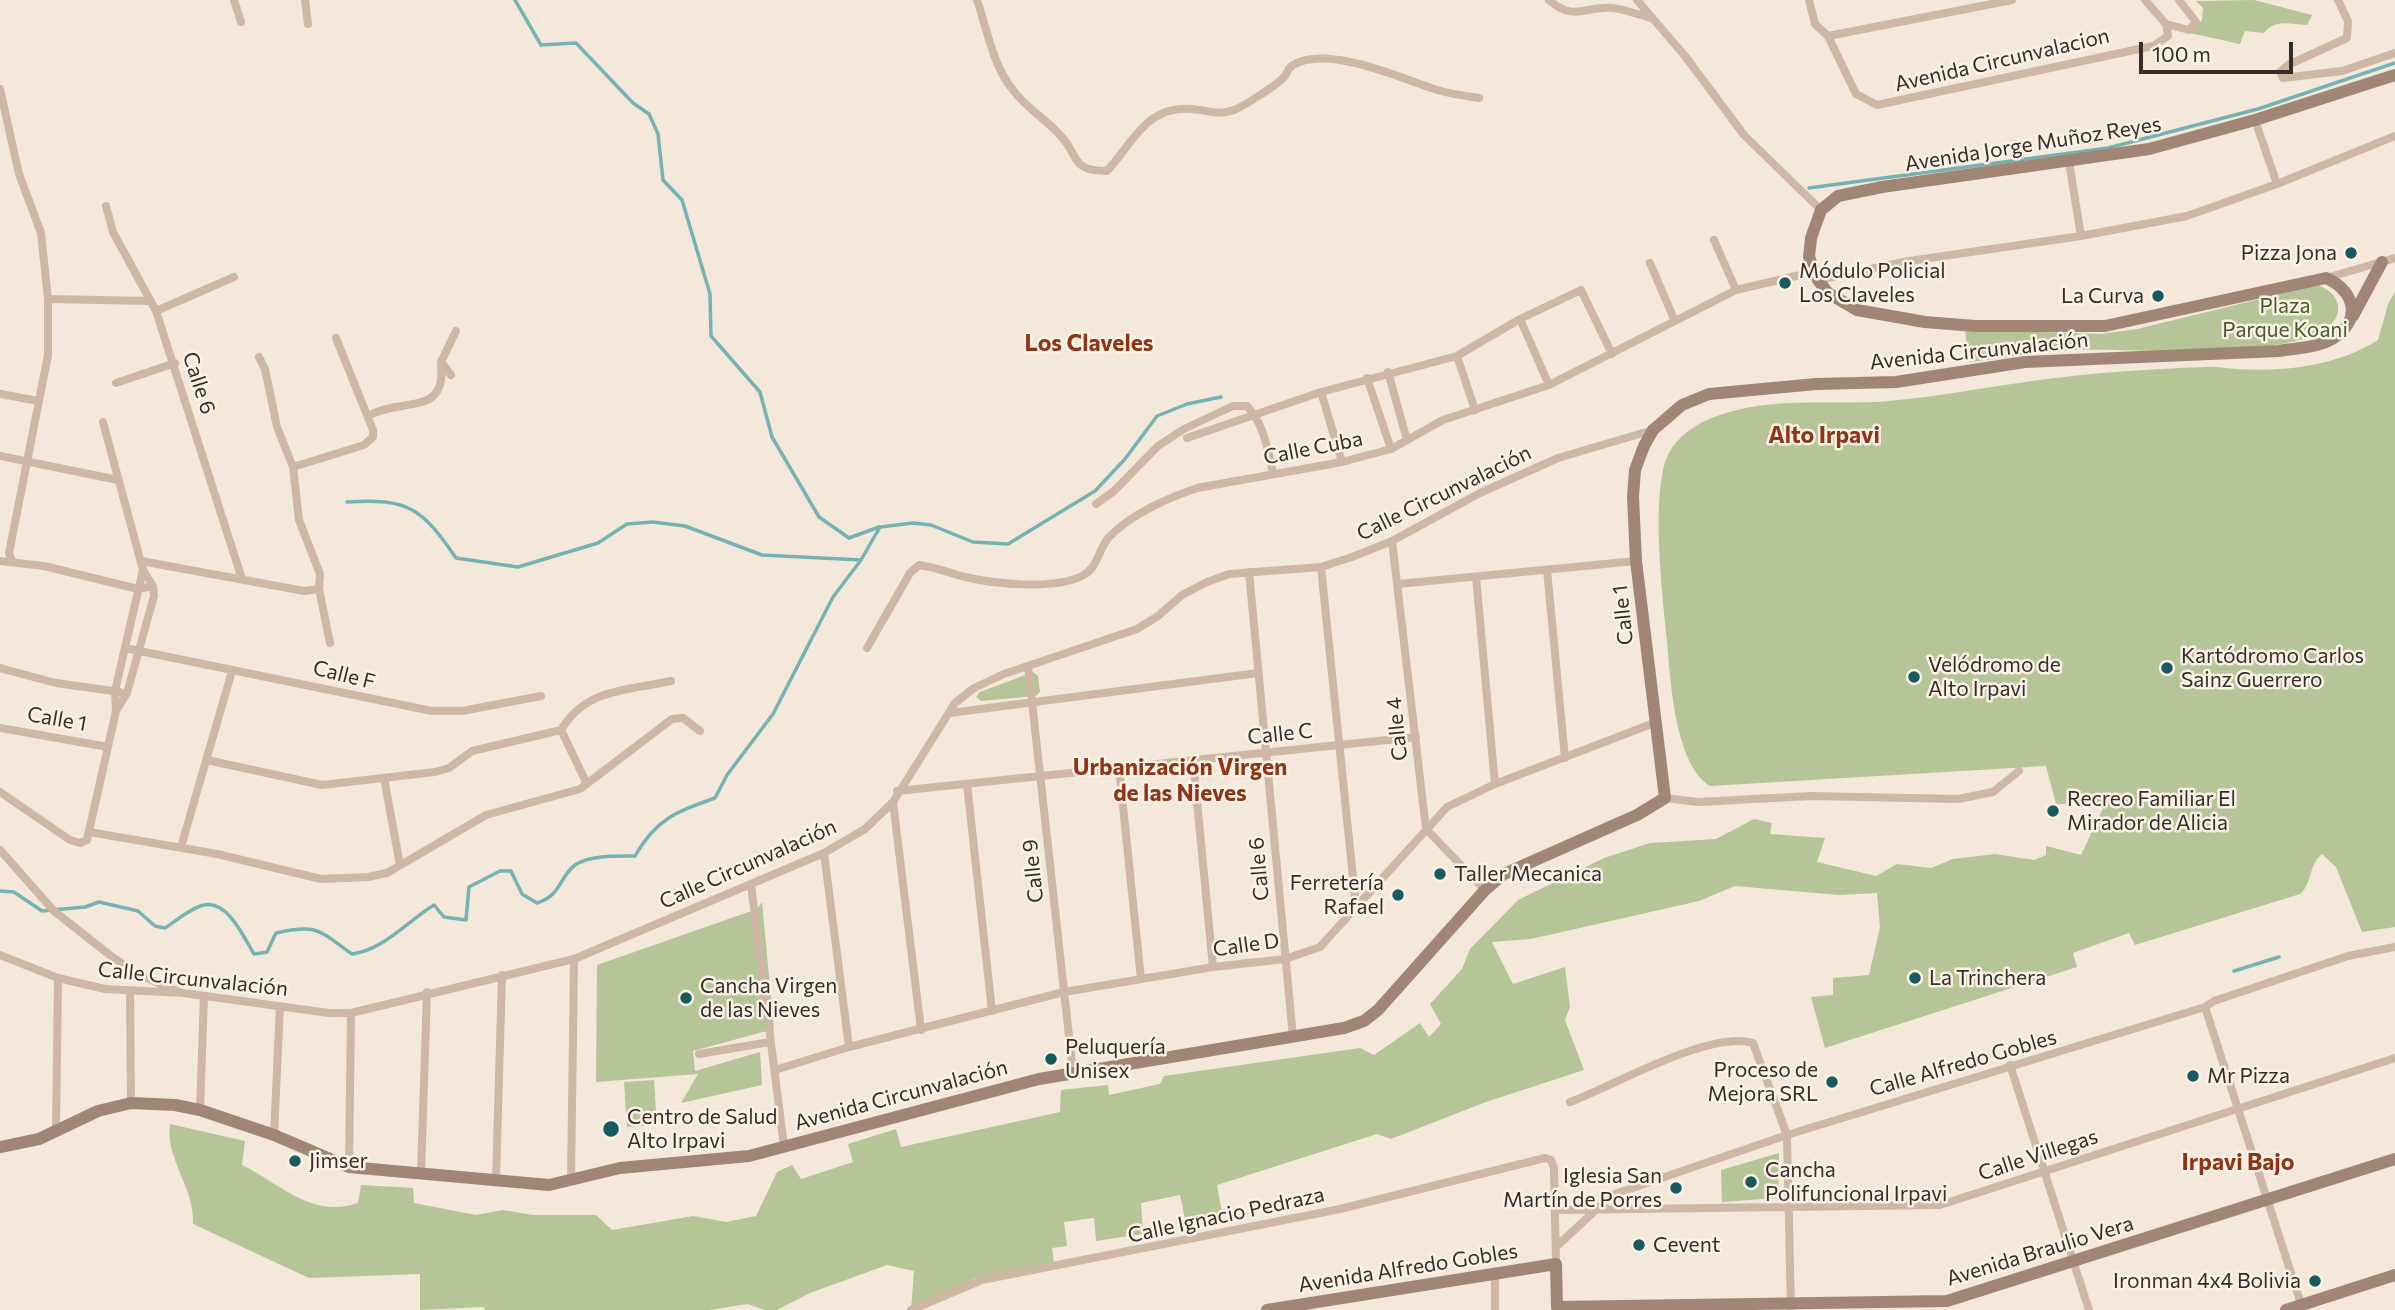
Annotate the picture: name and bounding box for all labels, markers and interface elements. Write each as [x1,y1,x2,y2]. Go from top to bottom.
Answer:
street label: Avenida Circunvalacion [1892,23,2112,97]
scale bar [2143,28,2297,72]
text: 100 m [2152,41,2211,66]
street label: Avenida Jorge Muñoz Reyes [1903,111,2163,177]
place label: Pizza Jona [2241,240,2337,266]
marker: Pizza Jona [2343,245,2359,261]
place label: Módulo Policial Los Claveles [1799,258,1946,308]
marker: Módulo Policial Los Claveles [1777,275,1793,291]
place label: La Curva [2061,283,2144,309]
marker: La Curva [2150,288,2166,304]
park label: Plaza Parque Koani [2222,293,2348,343]
street label: Avenida Circunvalación [1868,327,2090,375]
district label: Los Claveles [1025,329,1153,357]
street label: Calle 6 [177,349,221,417]
district label: Alto Irpavi [1768,421,1880,449]
street label: Calle Cuba [1261,426,1365,470]
street label: Calle Circunvalación [1353,440,1535,546]
street label: Calle 1 [1607,584,1639,646]
place label: Kartódromo Carlos Sainz Guerrero [2181,643,2364,693]
place label: Velódromo de Alto Irpavi [1928,652,2061,702]
street label: Calle F [310,655,378,695]
marker: Kartódromo Carlos Sainz Guerrero [2159,660,2175,676]
marker: Velódromo de Alto Irpavi [1906,669,1922,685]
street label: Calle 4 [1381,696,1413,762]
street label: Calle 1 [25,701,89,737]
street label: Calle C [1246,718,1314,750]
district label: Urbanización Virgen de las Nieves [1073,753,1287,807]
place label: Recreo Familiar El Mirador de Alicia [2067,786,2236,836]
marker: Recreo Familiar El Mirador de Alicia [2045,803,2061,819]
street label: Calle Circunvalación [656,814,840,914]
street label: Calle 6 [1244,836,1274,902]
street label: Calle 9 [1017,838,1049,904]
place label: Taller Mecanica [1454,861,1602,887]
marker: Taller Mecanica [1432,866,1448,882]
place label: Ferretería Rafael [1290,870,1384,920]
marker: Ferretería Rafael [1390,887,1406,903]
street label: Calle D [1211,928,1281,962]
street label: Calle Circunvalación [97,956,289,1002]
place label: La Trinchera [1929,965,2046,991]
marker: La Trinchera [1907,970,1923,986]
place label: Cancha Virgen de las Nieves [700,973,837,1023]
marker: Cancha Virgen de las Nieves [678,990,694,1006]
street label: Calle Alfredo Gobles [1867,1024,2059,1102]
place label: Peluquería Unisex [1065,1034,1166,1084]
marker: Peluquería Unisex [1043,1051,1059,1067]
street label: Avenida Circunvalación [792,1054,1010,1136]
place label: Proceso de Mejora SRL [1707,1057,1818,1107]
place label: Mr Pizza [2207,1063,2290,1089]
marker: Mr Pizza [2185,1068,2201,1084]
marker: Proceso de Mejora SRL [1824,1074,1840,1090]
place label: Centro de Salud Alto Irpavi [627,1104,777,1154]
marker: Centro de Salud Alto Irpavi [601,1119,621,1139]
street label: Calle Villegas [1975,1124,2101,1186]
place label: Jimser [309,1148,368,1174]
district label: Irpavi Bajo [2182,1148,2294,1176]
marker: Jimser [287,1153,303,1169]
place label: Cancha Polifuncional Irpavi [1765,1157,1947,1207]
place label: Iglesia San Martín de Porres [1503,1163,1662,1213]
marker: Cancha Polifuncional Irpavi [1743,1174,1759,1190]
marker: Iglesia San Martín de Porres [1668,1180,1684,1196]
street label: Calle Ignacio Pedraza [1125,1182,1327,1248]
street label: Avenida Braulio Vera [1943,1210,2137,1292]
place label: Cevent [1653,1232,1720,1258]
marker: Cevent [1631,1237,1647,1253]
street label: Avenida Alfredo Gobles [1296,1238,1520,1298]
place label: Ironman 4x4 Bolivia [2113,1268,2301,1294]
marker: Ironman 4x4 Bolivia [2307,1273,2323,1289]

